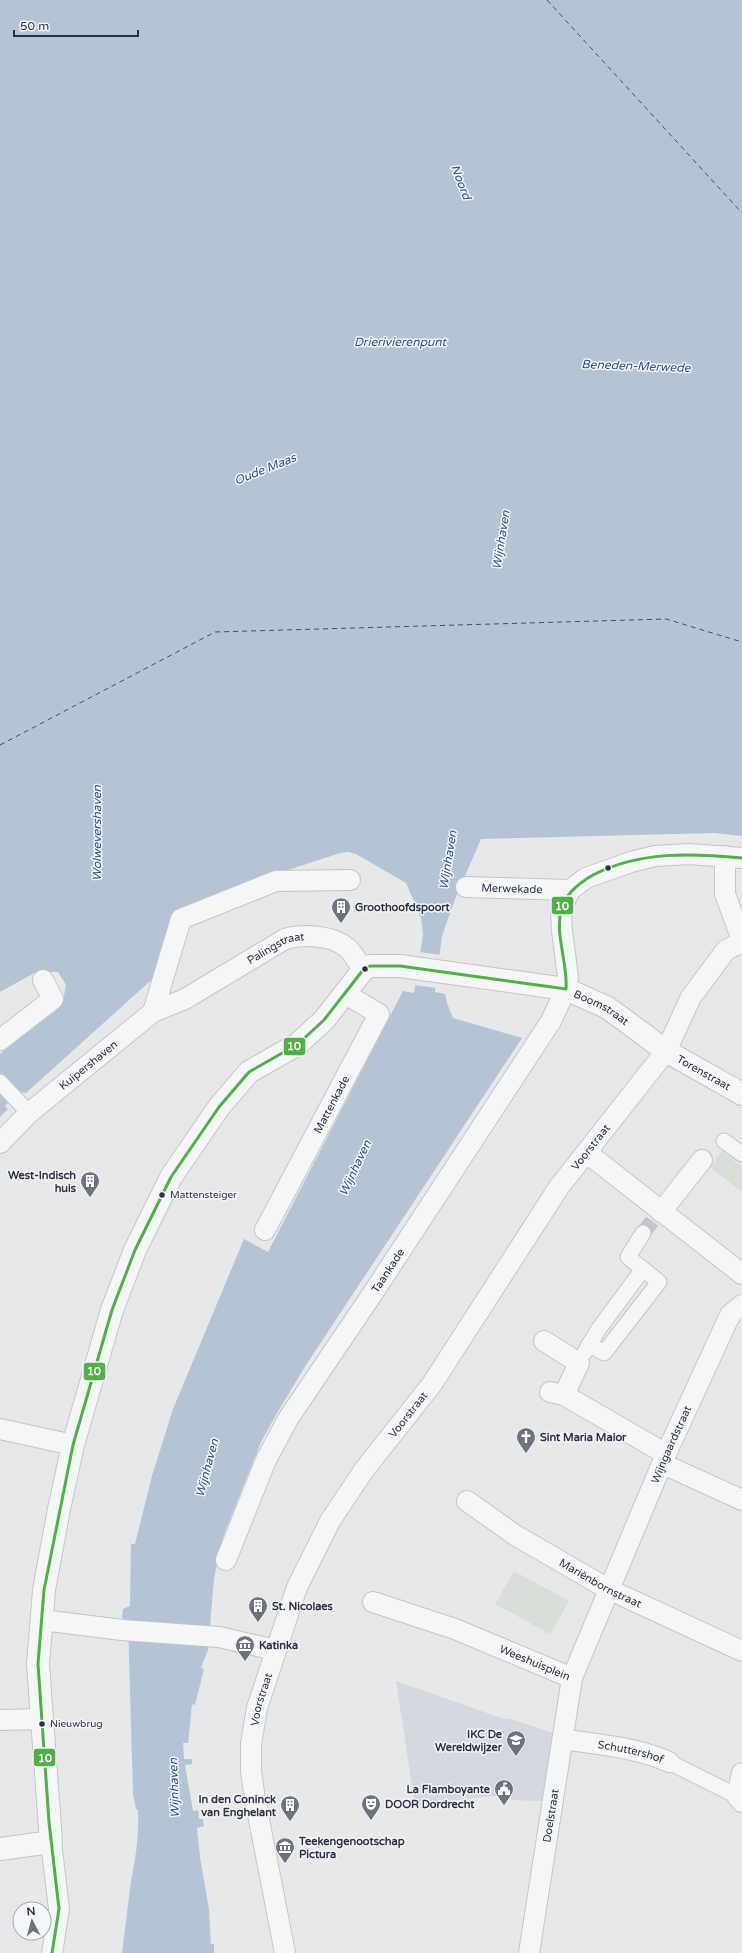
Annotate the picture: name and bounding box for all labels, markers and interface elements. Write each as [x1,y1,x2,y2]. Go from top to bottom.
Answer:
scale bar [14,12,138,38]
text: 50 m [20,19,49,33]
water label: Noord [448,163,475,203]
water label: Drierivierenpunt [354,335,447,349]
water label: Beneden-Merwede [581,357,692,375]
water label: Oude Maas [232,450,299,488]
water label: Wijnhaven [489,509,513,571]
water label: Wolwevershaven [90,784,104,881]
water label: Wijnhaven [436,829,460,891]
unlabelled marker [603,863,613,873]
street label: Merwekade [481,881,543,896]
building icon: Groothoofdspoort [330,896,352,924]
line badge: 10 [551,896,574,915]
text: 10 [555,900,569,913]
place label: Groothoofdspoort [355,901,451,915]
street label: Palingstraat [245,930,305,967]
unlabelled marker [360,964,370,974]
street label: Boomstraat [572,987,631,1028]
street label: Kuipershaven [57,1037,120,1092]
line badge: 10 [283,1037,306,1056]
text: 10 [287,1040,301,1053]
street label: Torenstraat [675,1052,733,1093]
street label: Mattenkade [311,1073,352,1135]
street label: Voorstraat [568,1122,612,1173]
water label: Wijnhaven [336,1137,374,1198]
place label: West-Indisch huis [8,1169,77,1195]
building icon: West-Indisch huis [79,1170,101,1198]
place label: Mattensteiger [170,1189,237,1201]
marker: Mattensteiger [157,1190,167,1200]
street label: Taankade [368,1246,407,1295]
line badge: 10 [83,1362,106,1381]
text: 10 [87,1365,101,1378]
street label: Voorstraat [386,1389,430,1440]
street label: Wijngaardstraat [648,1404,694,1485]
church icon: Sint Maria Maior [515,1426,537,1454]
place label: Sint Maria Maior [540,1431,627,1444]
water label: Wijnhaven [193,1437,222,1499]
street label: Mariënbornstraat [557,1556,644,1610]
building icon: St. Nicolaes [247,1595,269,1623]
place label: St. Nicolaes [272,1600,334,1613]
museum icon: Katinka [234,1634,256,1662]
place label: Katinka [259,1639,298,1652]
street label: Weeshuisplein [498,1642,572,1683]
street label: Voorstraat [248,1671,275,1727]
place label: Nieuwbrug [50,1718,103,1730]
marker: Nieuwbrug [37,1719,47,1729]
place label: IKC De Wereldwijzer [435,1728,503,1755]
school or university icon: IKC De Wereldwijzer [505,1729,527,1757]
street label: Schuttershof [597,1738,667,1766]
line badge: 10 [33,1748,56,1767]
text: 10 [38,1752,52,1765]
water label: Wijnhaven [166,1757,182,1818]
public building icon: La Flamboyante [493,1778,515,1806]
place label: La Flamboyante [406,1783,491,1797]
street label: Doelstraat [540,1788,561,1843]
place label: In den Coninck van Enghelant [199,1793,277,1820]
theatre icon: DOOR Dordrecht [360,1793,382,1821]
building icon: In den Coninck van Enghelant [279,1794,301,1822]
place label: DOOR Dordrecht [385,1798,475,1811]
place label: Teekengenootschap Pictura [298,1835,405,1861]
museum icon: Teekengenootschap Pictura [274,1836,296,1864]
north arrow [12,1901,52,1941]
text: N [26,1905,36,1918]

